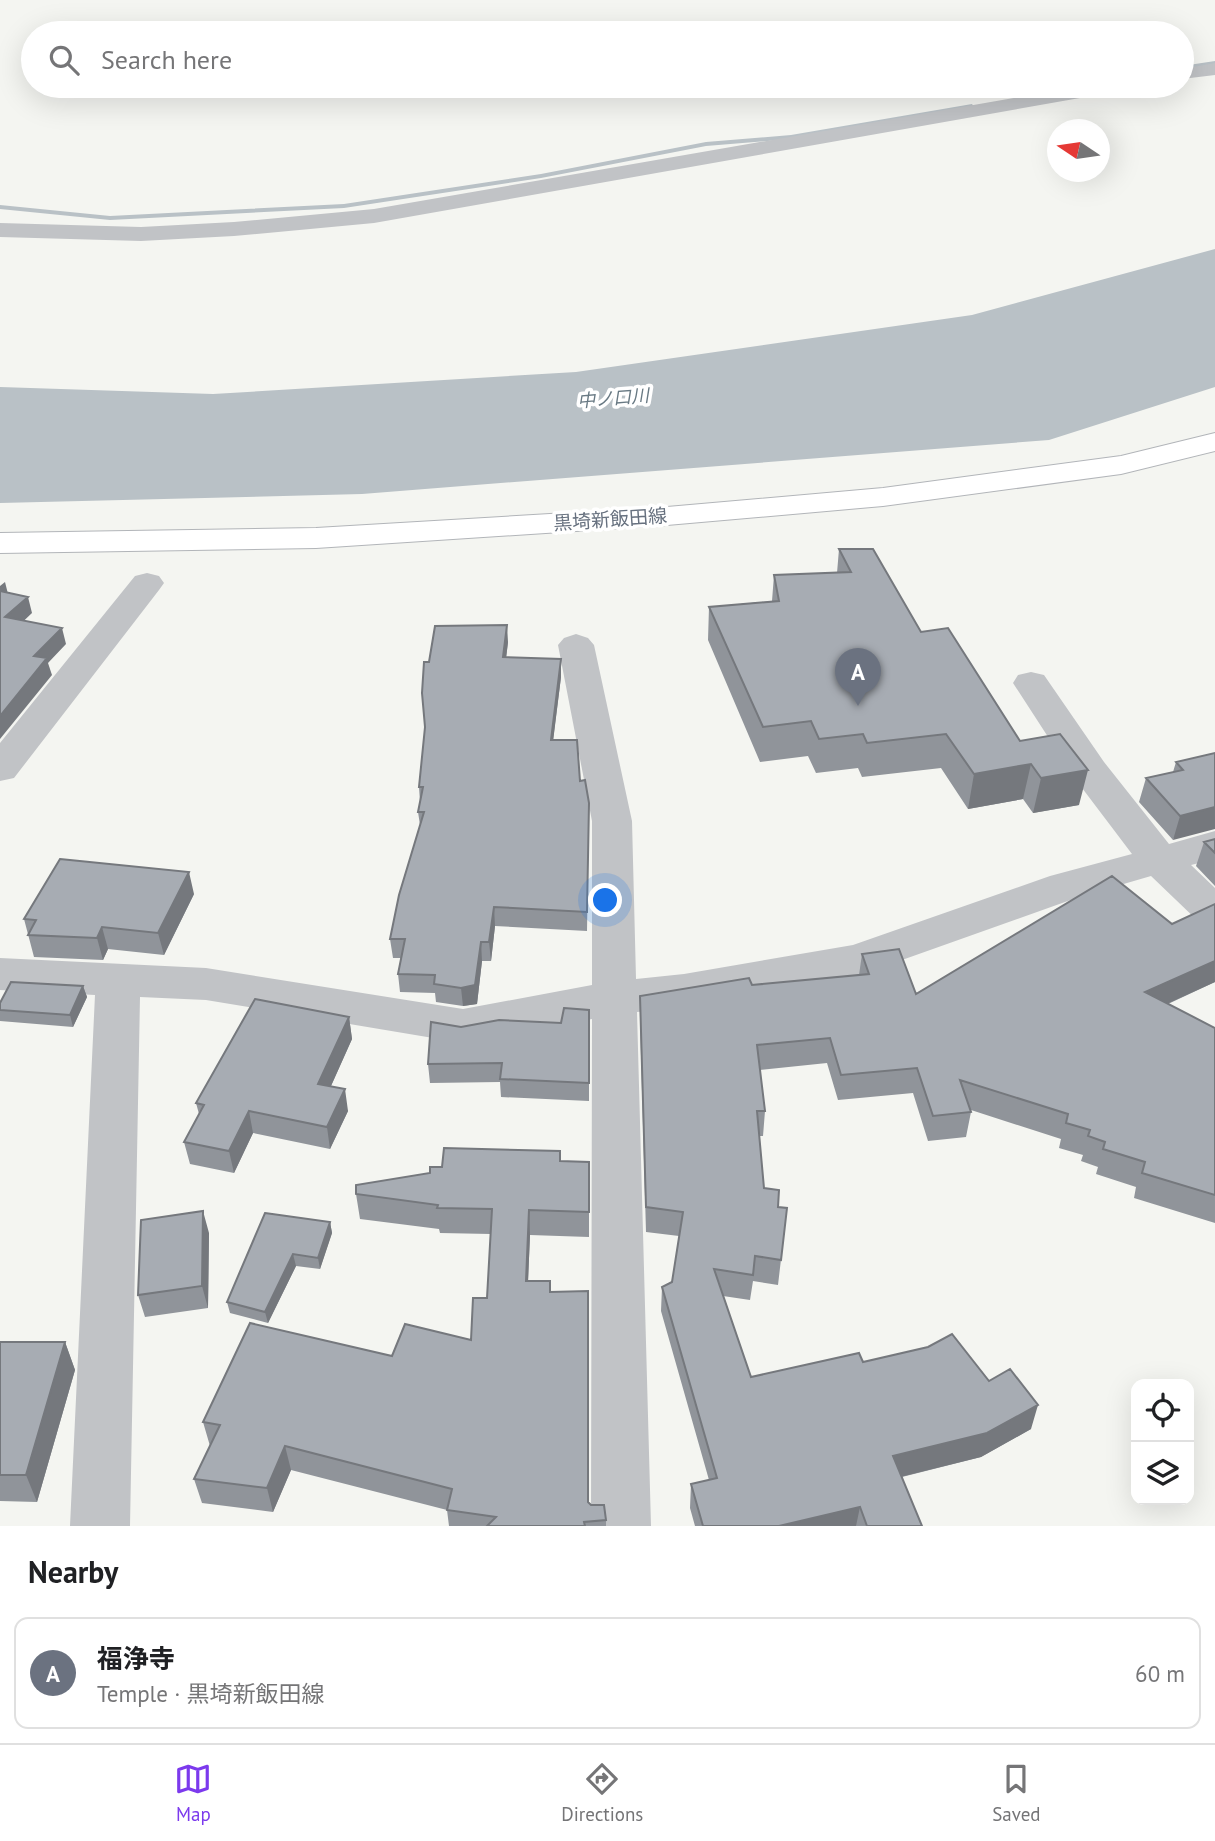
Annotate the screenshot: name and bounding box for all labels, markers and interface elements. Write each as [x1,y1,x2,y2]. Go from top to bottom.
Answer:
search box [21,21,1194,98]
icon: search [45,41,83,79]
text: Search here [101,43,232,76]
north arrow [1047,119,1110,182]
water label: 中ノ口川 [576,383,652,413]
street label: 黒埼新飯田線 [552,503,668,535]
pin: A [835,648,881,706]
your location [588,883,622,917]
map controls [1131,1379,1194,1505]
button: locate [1131,1379,1194,1442]
button: layers [1131,1442,1194,1505]
text: Nearby [28,1552,118,1591]
text: 福浄寺 [97,1642,175,1675]
text: A [46,1659,60,1688]
text: 60 m [1135,1659,1185,1688]
text: Temple · 黒埼新飯田線 [97,1679,324,1708]
tab: Map [174,1760,212,1826]
tab: Directions [561,1760,643,1826]
tab: Saved [992,1760,1041,1826]

